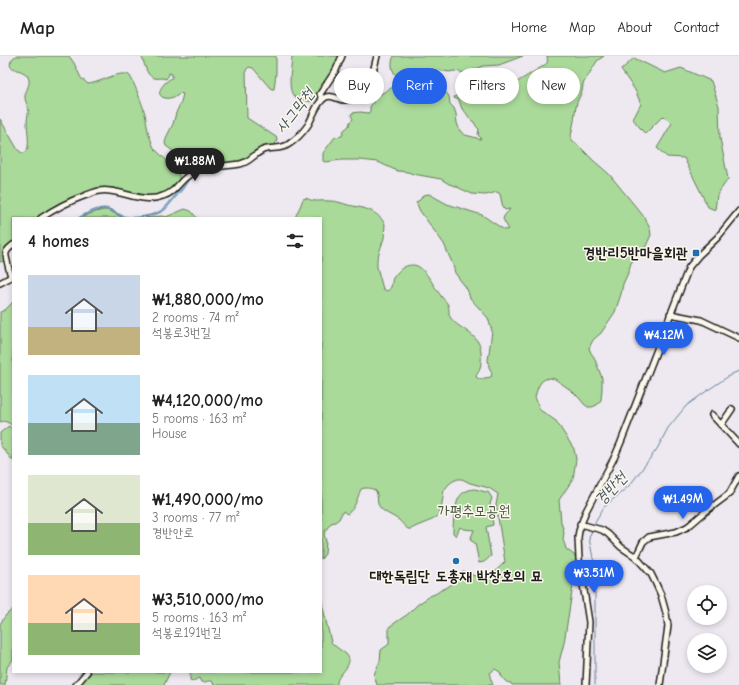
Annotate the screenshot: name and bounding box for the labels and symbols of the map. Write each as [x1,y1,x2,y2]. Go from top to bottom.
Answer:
water label: 사그막천 [272,83,319,136]
pin: ₩1.88M [162,148,228,182]
place label: 경반리5반마을회관 [583,244,688,262]
marker: 경반리5반마을회관 [691,248,701,258]
pin: ₩4.12M [631,322,697,356]
water label: 경반천 [591,467,632,509]
pin: ₩1.49M [650,486,716,520]
park label: 가평추모공원 [438,502,510,520]
marker: 대한독립단 도총재 박창호의 묘 [451,556,461,566]
pin: ₩3.51M [561,560,627,594]
place label: 대한독립단 도총재 박창호의 묘 [370,567,542,585]

